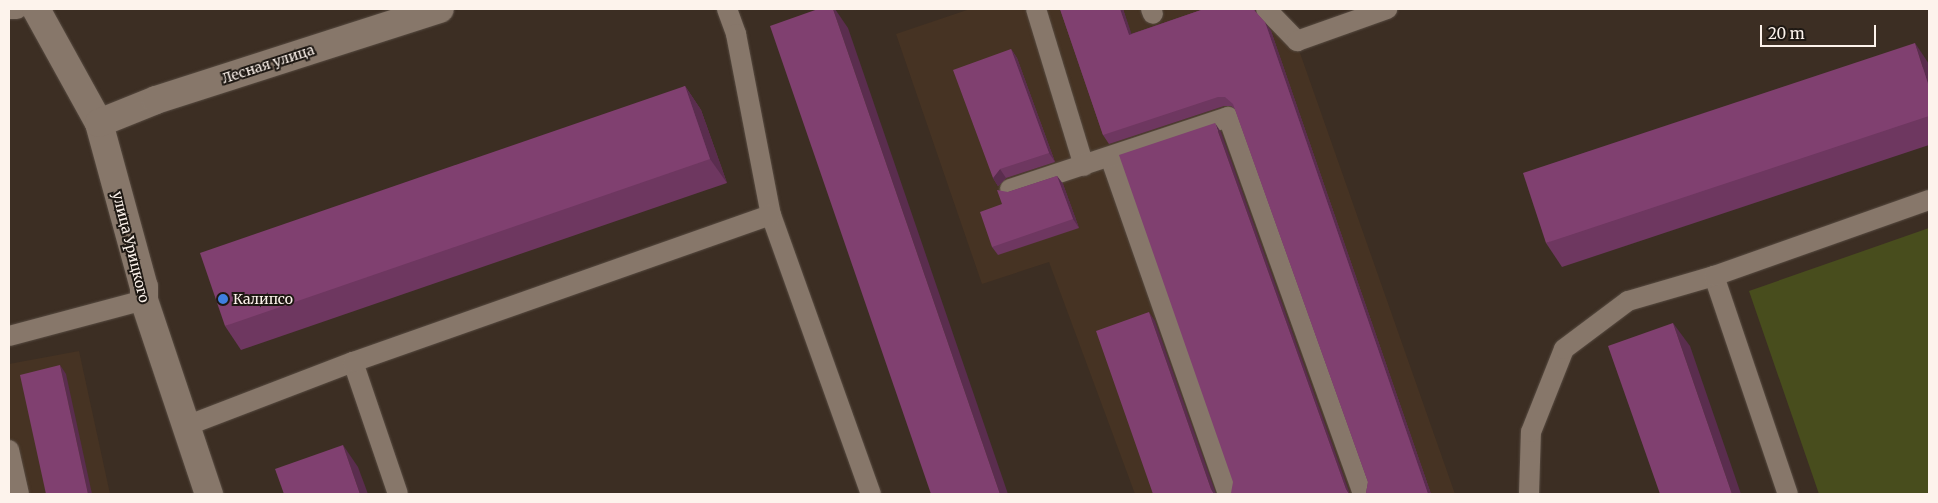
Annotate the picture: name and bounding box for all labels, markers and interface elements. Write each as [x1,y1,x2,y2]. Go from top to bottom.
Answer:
scale bar [1763,15,1879,47]
text: 20 m [1768,24,1805,43]
street label: Лесная улица [220,41,316,87]
street label: улица Урицкого [109,190,153,304]
place label: Калипсо [233,291,293,307]
marker: Калипсо [217,293,229,305]

